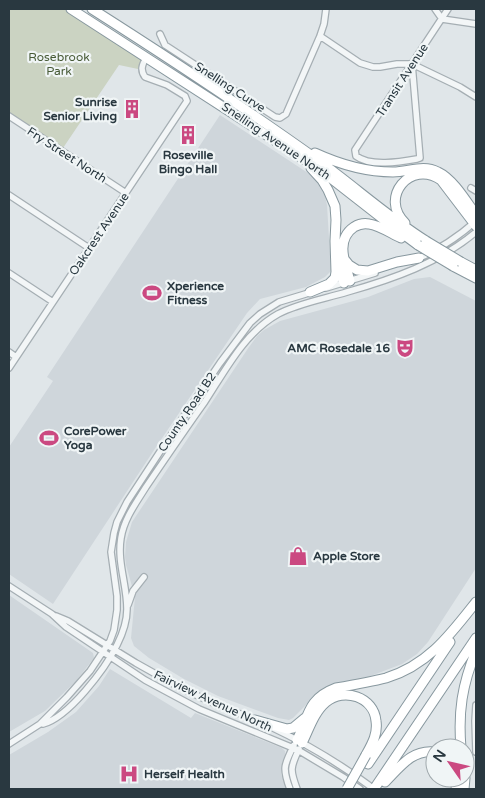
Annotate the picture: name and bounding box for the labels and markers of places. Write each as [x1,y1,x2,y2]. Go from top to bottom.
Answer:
place label: Sunrise Senior Living [43,95,117,124]
building icon: Sunrise Senior Living [121,98,143,120]
building icon: Roseville Bingo Hall [177,124,199,146]
place label: Roseville Bingo Hall [159,148,217,177]
place label: Xperience Fitness [167,279,224,307]
sports icon: Xperience Fitness [141,282,163,304]
theatre icon: AMC Rosedale 16 [394,337,416,359]
place label: AMC Rosedale 16 [287,341,390,355]
place label: CorePower Yoga [64,424,127,453]
sports icon: CorePower Yoga [38,427,60,449]
shop icon: Apple Store [287,545,309,567]
place label: Apple Store [313,549,380,564]
hospital icon: Herself Health [118,763,140,785]
place label: Herself Health [144,767,225,781]

